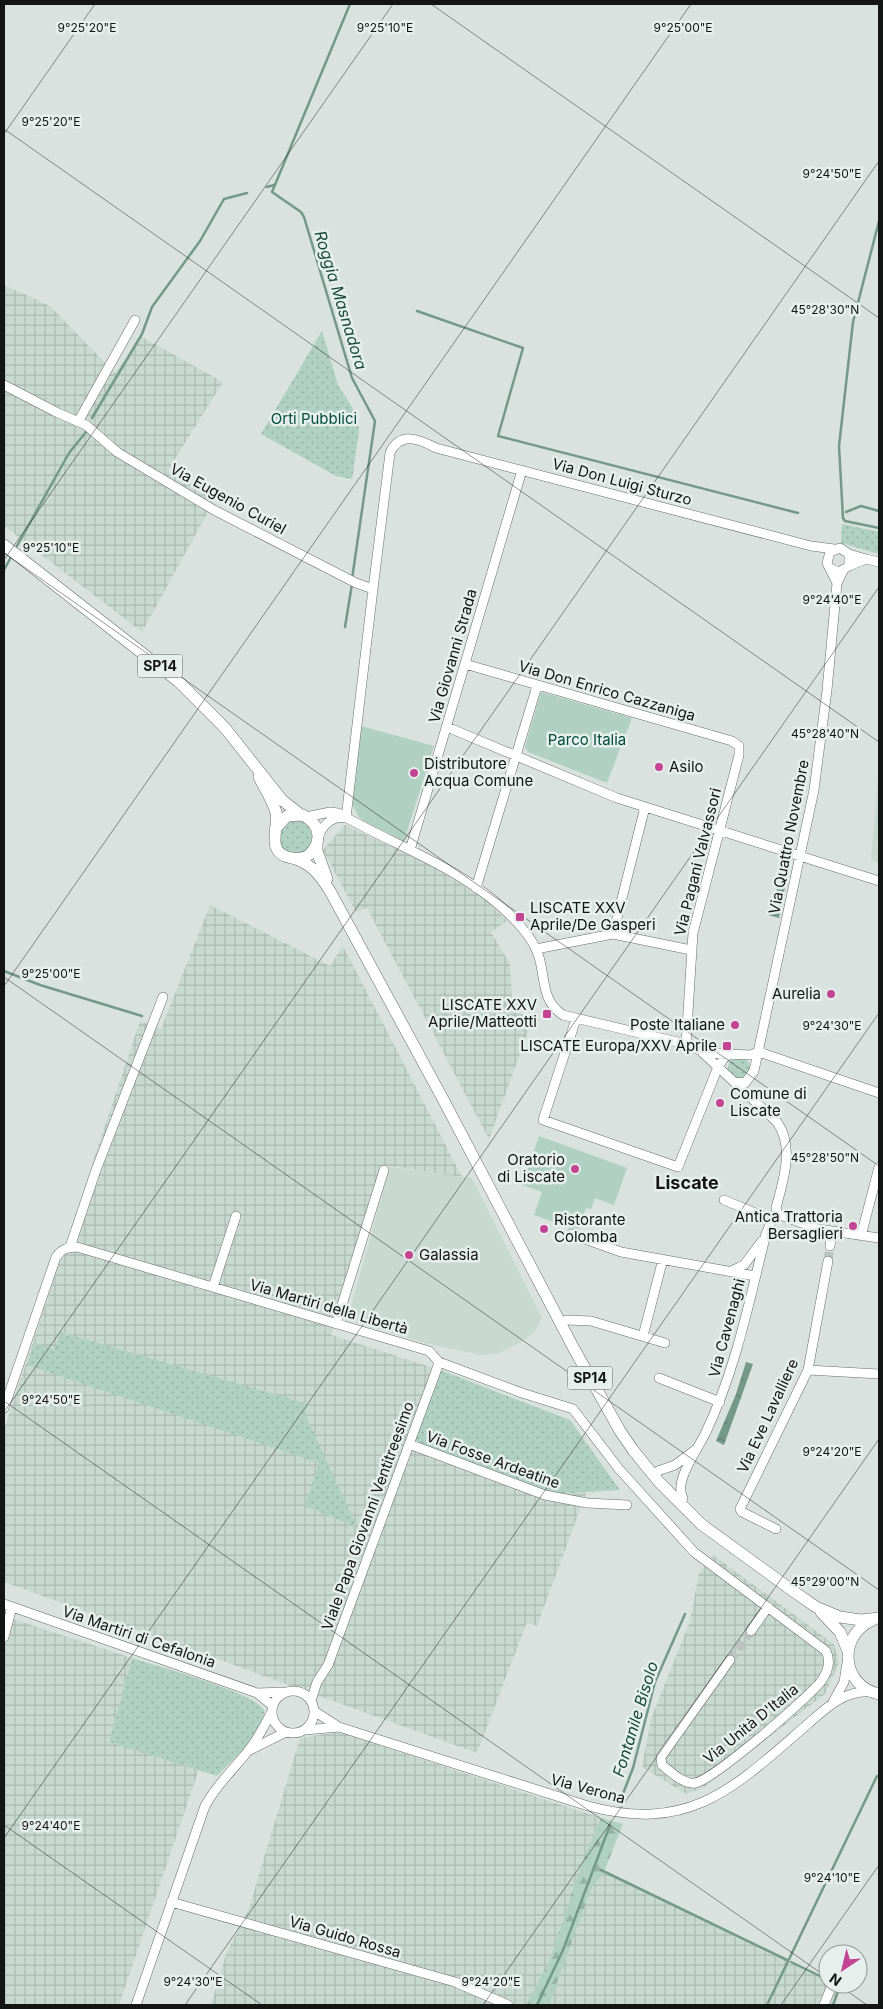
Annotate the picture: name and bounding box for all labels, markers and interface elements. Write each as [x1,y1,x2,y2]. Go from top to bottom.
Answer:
text: 9°25'20"E [58,20,116,35]
text: 9°25'10"E [357,20,413,35]
text: 9°25'00"E [653,20,713,35]
text: 9°25'20"E [22,114,80,129]
text: 9°24'50"E [802,166,862,181]
water label: Roggia Masnadora [310,228,372,372]
text: 45°28'30"N [791,302,859,317]
park label: Orti Pubblici [271,409,357,428]
street label: Via Don Luigi Sturzo [550,454,694,509]
street label: Via Eugenio Curiel [167,459,290,538]
text: 9°25'10"E [23,540,79,555]
street label: Via Giovanni Strada [424,587,481,725]
text: 9°24'40"E [803,592,861,607]
road number: SP14 [138,654,182,678]
street label: Via Don Enrico Cazzaniga [516,656,698,725]
text: 45°28'40"N [791,726,859,741]
park label: Parco Italia [548,730,626,749]
place label: Distributore Acqua Comune [424,754,533,790]
place label: Asilo [669,757,704,776]
street label: Via Quattro Novembre [764,758,813,916]
marker: Asilo [653,761,665,773]
marker: Distributore Acqua Comune [408,767,420,779]
street label: Via Pagani Valvassori [670,786,725,938]
place label: LISCATE XXV Aprile/De Gasperi [530,898,656,934]
marker: LISCATE XXV Aprile/De Gasperi [514,911,526,923]
text: 9°25'00"E [21,966,81,981]
place label: Aurelia [772,984,821,1003]
marker: Aurelia [825,988,837,1000]
place label: LISCATE XXV Aprile/Matteotti [428,995,537,1031]
marker: LISCATE XXV Aprile/Matteotti [541,1008,553,1020]
place label: Poste Italiane [630,1015,725,1034]
text: 9°24'30"E [802,1018,862,1033]
marker: Poste Italiane [729,1019,741,1031]
place label: LISCATE Europa/XXV Aprile [520,1036,717,1055]
marker: LISCATE Europa/XXV Aprile [721,1040,733,1052]
place label: Comune di Liscate [730,1084,807,1120]
marker: Comune di Liscate [714,1097,726,1109]
place label: Oratorio di Liscate [497,1150,565,1186]
text: 45°28'50"N [791,1150,859,1165]
marker: Oratorio di Liscate [569,1163,581,1175]
district label: Liscate [655,1172,719,1193]
place label: Antica Trattoria Bersaglieri [735,1207,843,1243]
place label: Ristorante Colomba [554,1210,625,1246]
marker: Antica Trattoria Bersaglieri [847,1220,859,1232]
marker: Ristorante Colomba [538,1223,550,1235]
place label: Galassia [419,1245,479,1264]
marker: Galassia [403,1249,415,1261]
street label: Via Martiri della Libertà [248,1275,411,1338]
street label: Via Cavenaghi [704,1276,749,1379]
street label: Via Eve Lavalliere [733,1356,802,1476]
road number: SP14 [568,1366,612,1390]
text: 9°24'50"E [21,1392,81,1407]
street label: Viale Papa Giovanni Ventitreesimo [317,1399,418,1633]
street label: Via Fosse Ardeatine [424,1426,563,1493]
text: 9°24'20"E [802,1444,862,1459]
text: 45°29'00"N [791,1574,859,1589]
street label: Via Martiri di Cefalonia [60,1601,218,1672]
water label: Fontanile Bisolo [608,1659,662,1779]
street label: Via Unità D'Italia [699,1680,802,1768]
street label: Via Verona [549,1769,628,1808]
text: 9°24'40"E [22,1818,80,1833]
text: 9°24'10"E [804,1870,860,1885]
street label: Via Guido Rossa [287,1911,403,1962]
north arrow [818,1944,868,1994]
text: N [826,1970,845,1990]
text: 9°24'30"E [163,1974,223,1989]
text: 9°24'20"E [461,1974,521,1989]

